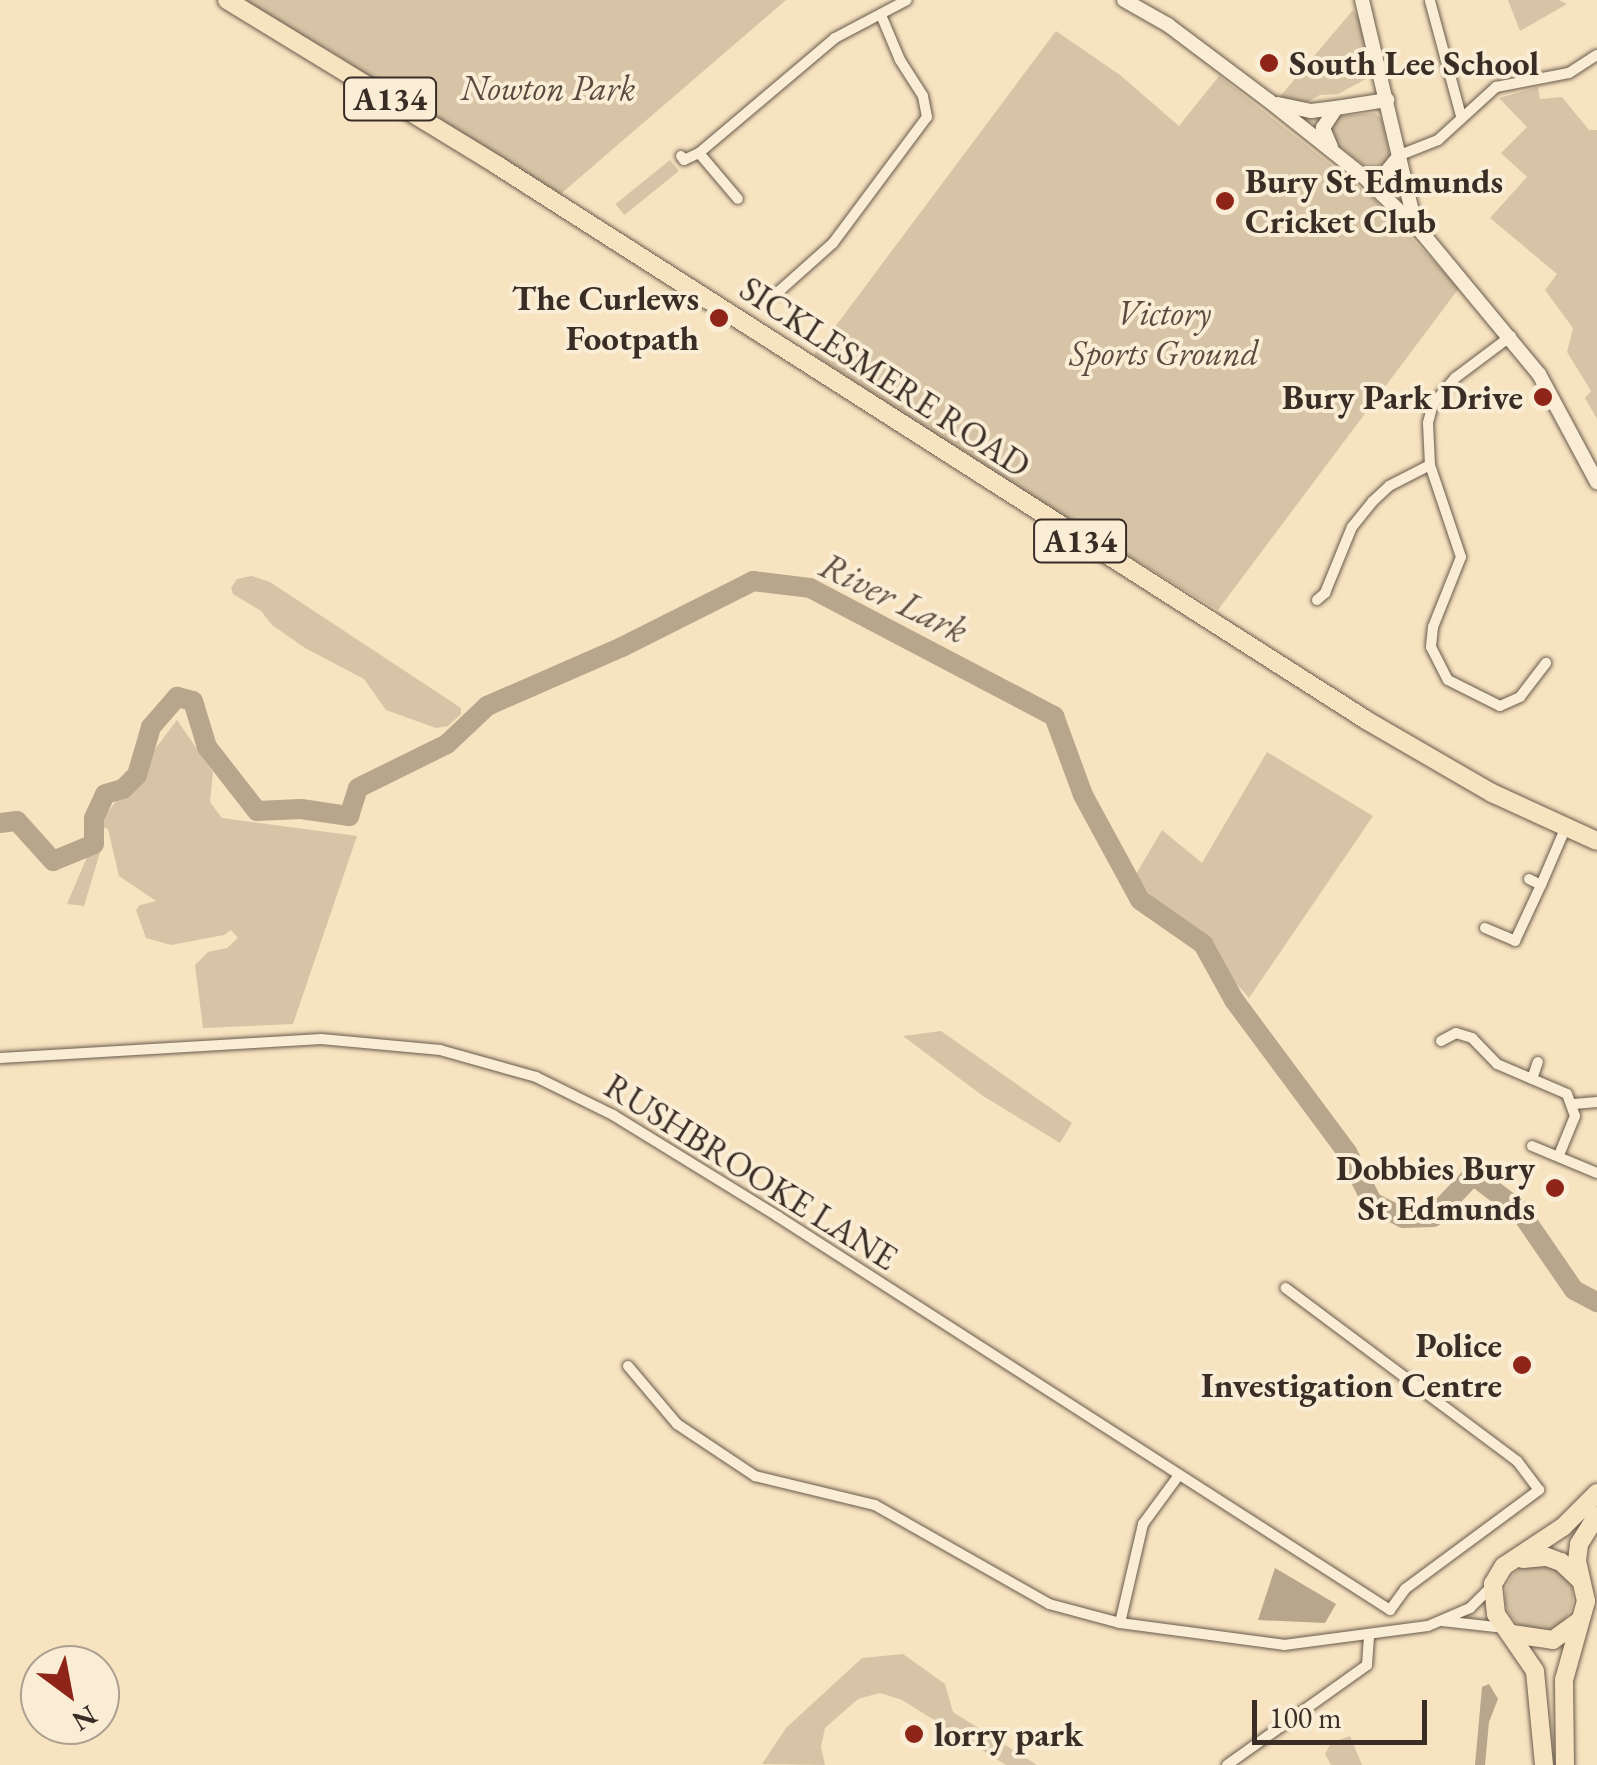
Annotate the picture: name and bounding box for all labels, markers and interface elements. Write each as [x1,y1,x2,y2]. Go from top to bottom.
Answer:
place label: South Lee School [1289,42,1539,84]
marker: South Lee School [1258,52,1280,74]
park label: Nowton Park [461,67,635,109]
road number: A134 [342,72,438,126]
place label: Bury St Edmunds Cricket Club [1245,160,1503,242]
marker: Bury St Edmunds Cricket Club [1214,190,1236,212]
street label: SICKLESMERE ROAD [732,267,1038,487]
place label: The Curlews Footpath [512,277,699,359]
park label: Victory Sports Ground [1069,292,1259,374]
marker: The Curlews Footpath [708,307,730,329]
place label: Bury Park Drive [1282,376,1523,418]
marker: Bury Park Drive [1532,386,1554,408]
road number: A134 [1032,514,1128,568]
water label: River Lark [812,542,976,652]
street label: RUSHBROOKE LANE [597,1065,905,1279]
place label: Dobbies Bury St Edmunds [1336,1147,1535,1229]
marker: Dobbies Bury St Edmunds [1544,1177,1566,1199]
place label: Police Investigation Centre [1201,1324,1502,1406]
marker: Police Investigation Centre [1511,1354,1533,1376]
north arrow [20,1645,120,1745]
scale bar [1257,1680,1432,1742]
text: N [66,1697,104,1740]
text: 100 m [1269,1698,1342,1737]
place label: lorry park [934,1713,1083,1755]
marker: lorry park [903,1723,925,1745]

